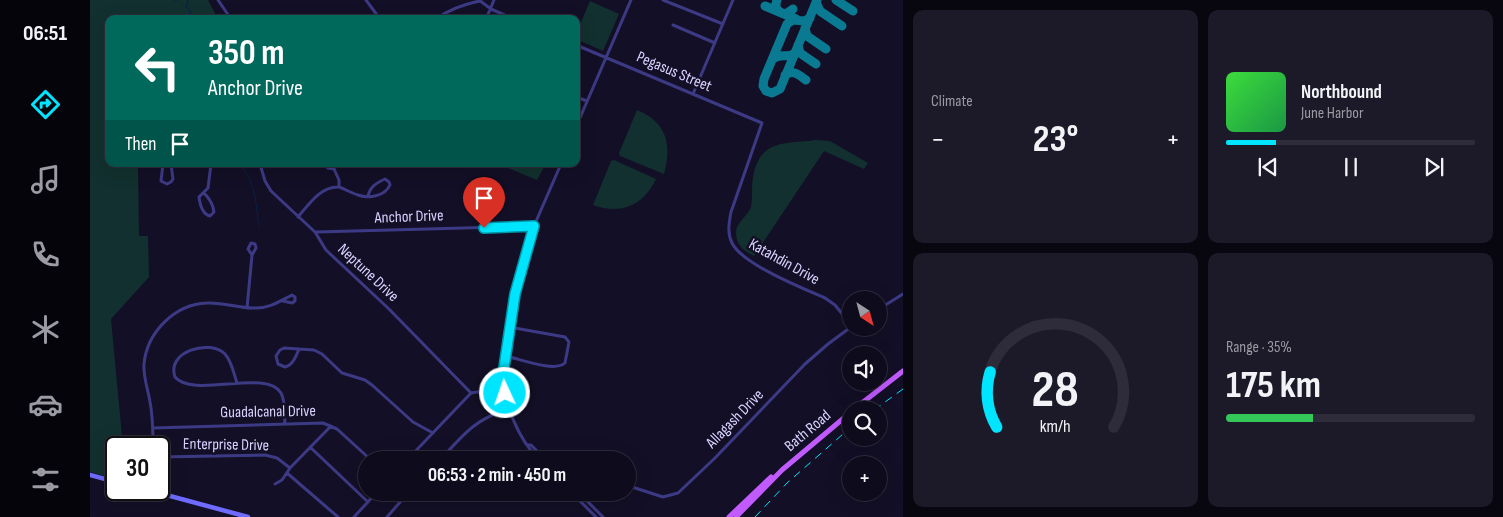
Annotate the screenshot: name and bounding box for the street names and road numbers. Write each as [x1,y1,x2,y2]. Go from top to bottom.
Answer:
street label: Pegasus Street [633,48,715,96]
street label: Anchor Drive [373,206,444,228]
street label: Katahdin Drive [745,235,823,289]
street label: Neptune Drive [334,240,402,306]
street label: Allagash Drive [702,386,768,453]
street label: Guadalcanal Drive [220,402,316,422]
street label: Bath Road [781,406,835,456]
street label: Enterprise Drive [183,435,269,455]

